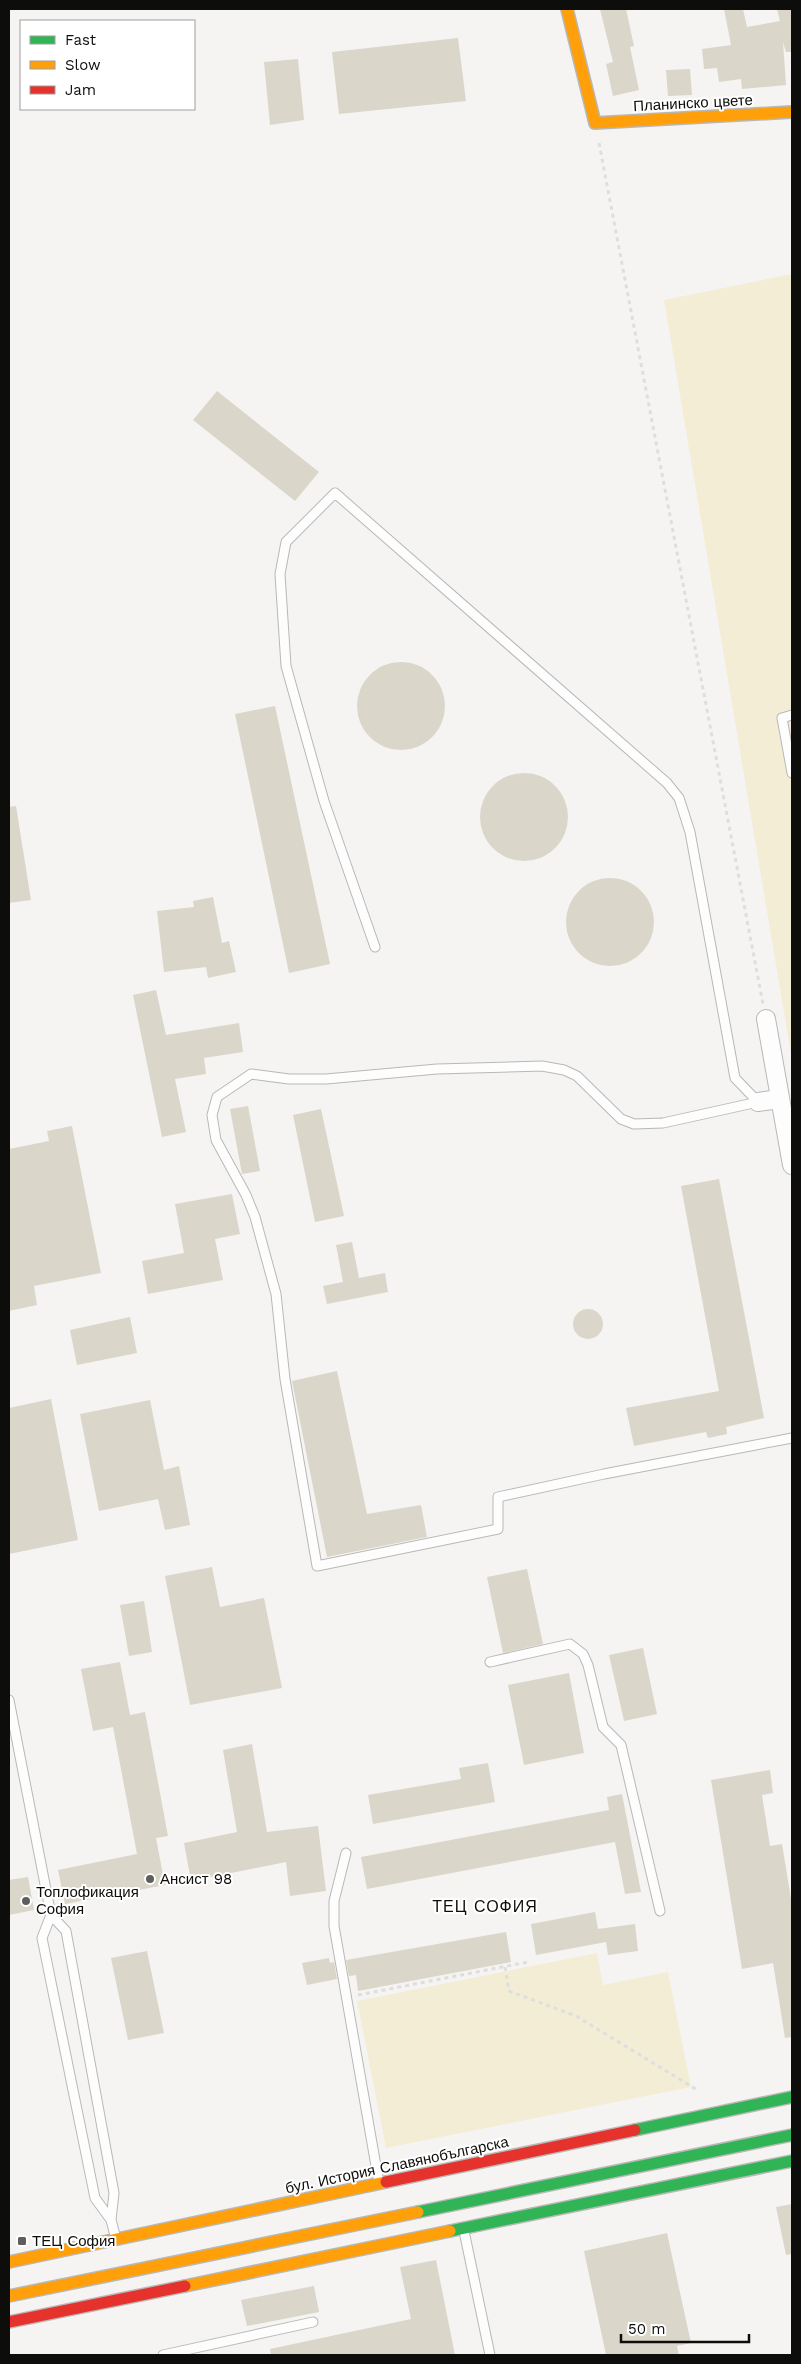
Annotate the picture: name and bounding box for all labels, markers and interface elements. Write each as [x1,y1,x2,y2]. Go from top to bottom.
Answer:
legend [20,20,195,110]
text: Fast [65,31,97,49]
text: Slow [65,56,101,74]
text: Jam [65,81,96,99]
street label: Планинско цвете [633,91,753,115]
place label: Ансист 98 [160,1870,232,1888]
marker: Ансист 98 [144,1873,156,1885]
place label: Топлофикация София [36,1883,139,1918]
marker: Топлофикация София [20,1895,32,1907]
district label: ТЕЦ СОФИЯ [432,1897,538,1916]
street label: бул. История Славянобългарска [284,2132,511,2197]
place label: ТЕЦ София [32,2232,115,2250]
marker: ТЕЦ София [16,2235,28,2247]
scale bar [621,2312,748,2344]
text: 50 m [628,2320,665,2338]

